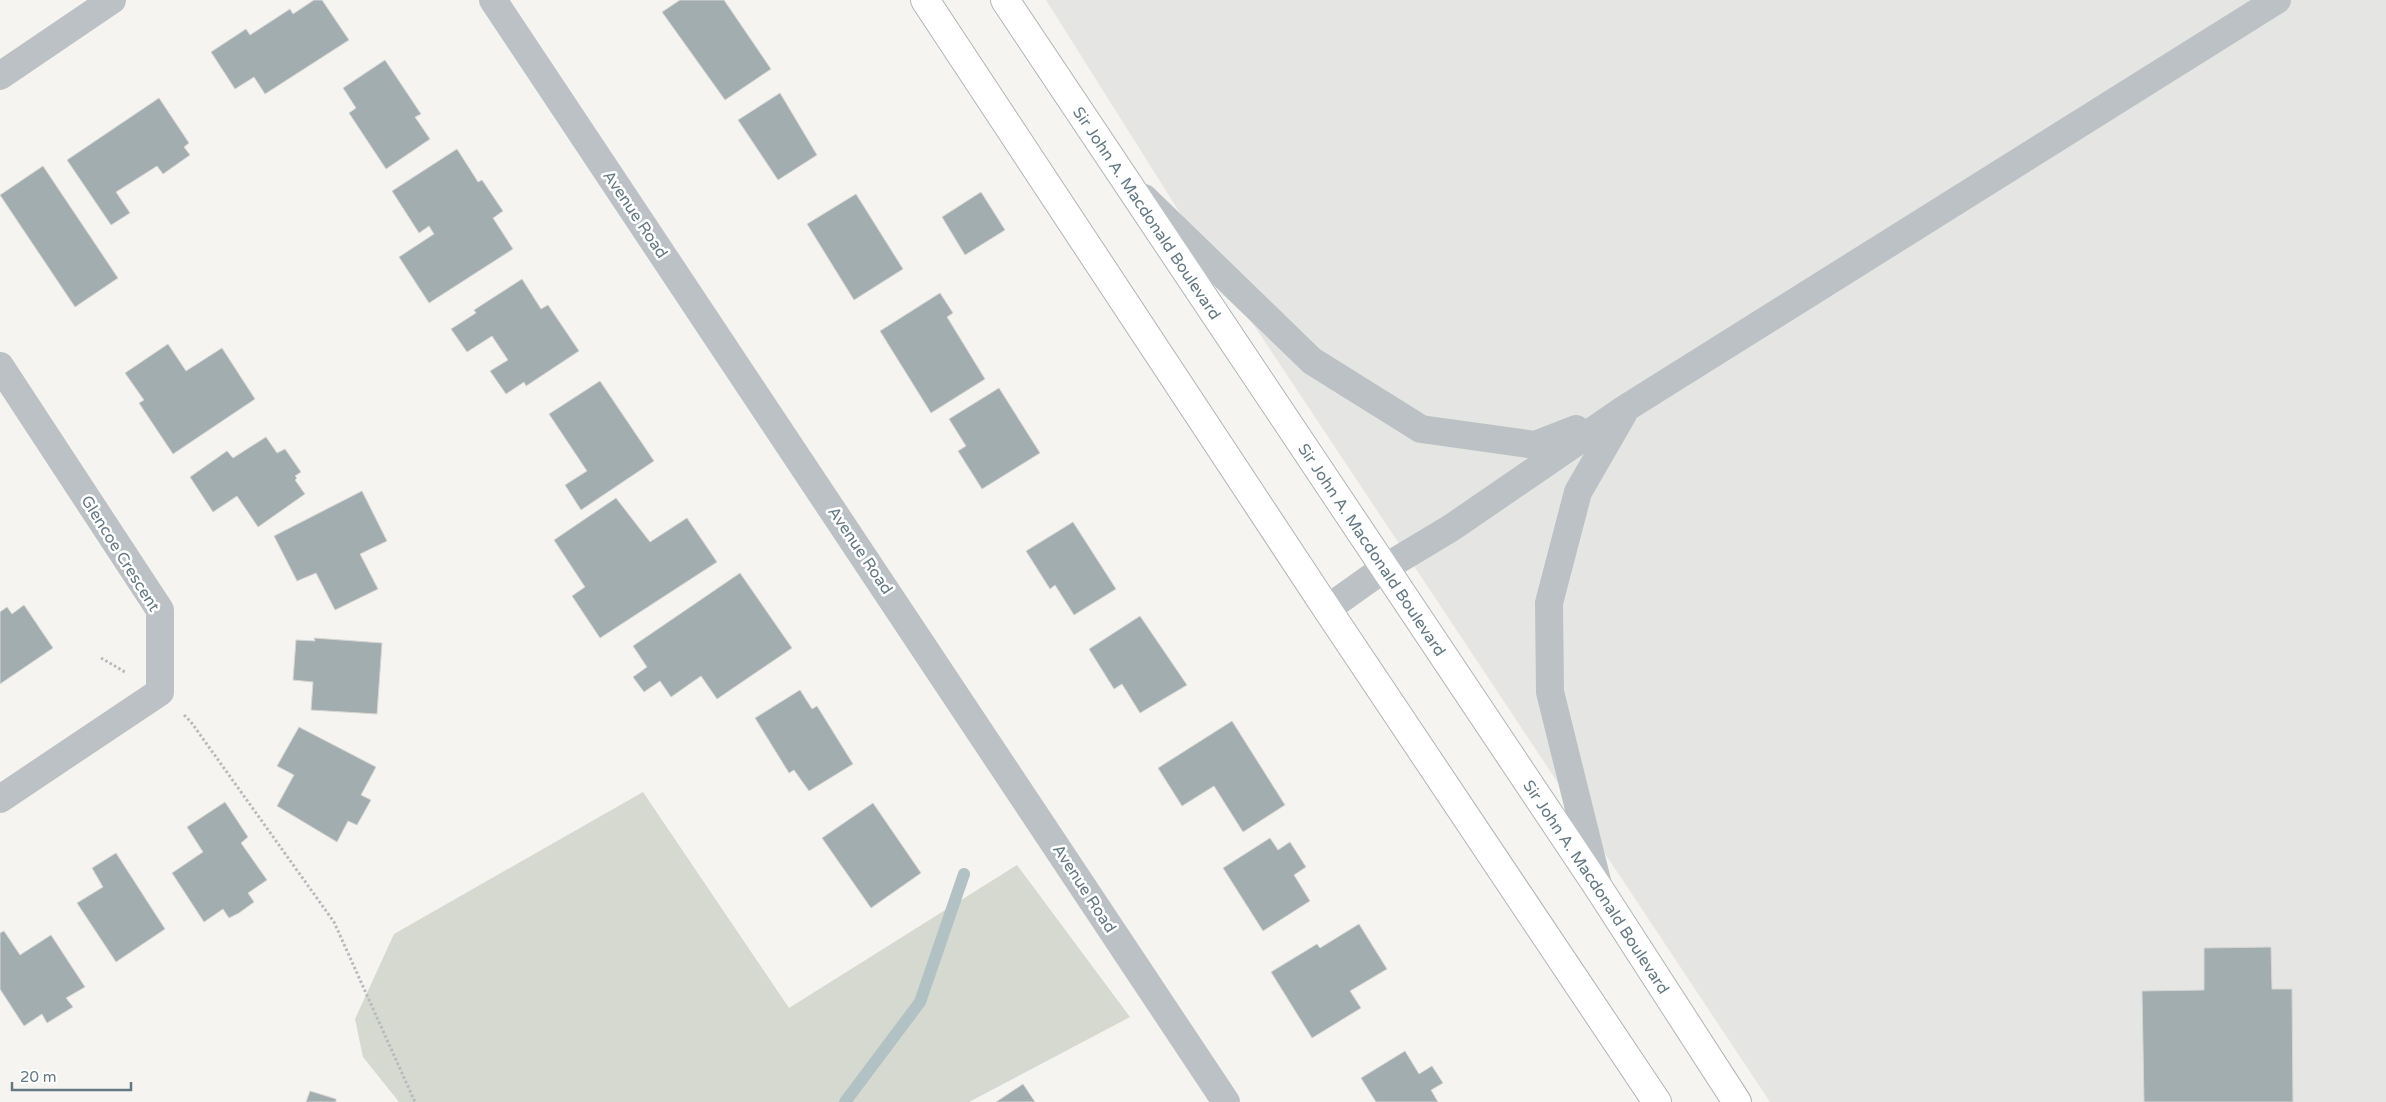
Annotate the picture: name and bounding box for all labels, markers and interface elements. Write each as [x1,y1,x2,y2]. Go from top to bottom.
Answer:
street label: Sir John A. Macdonald Boulevard [1068,103,1225,324]
street label: Avenue Road [598,167,672,262]
street label: Sir John A. Macdonald Boulevard [1293,440,1450,660]
street label: Glencoe Crescent [76,492,164,615]
street label: Avenue Road [823,503,897,598]
street label: Sir John A. Macdonald Boulevard [1518,777,1673,998]
street label: Avenue Road [1048,840,1120,937]
scale bar [12,1060,131,1092]
text: 20 m [20,1068,57,1086]

